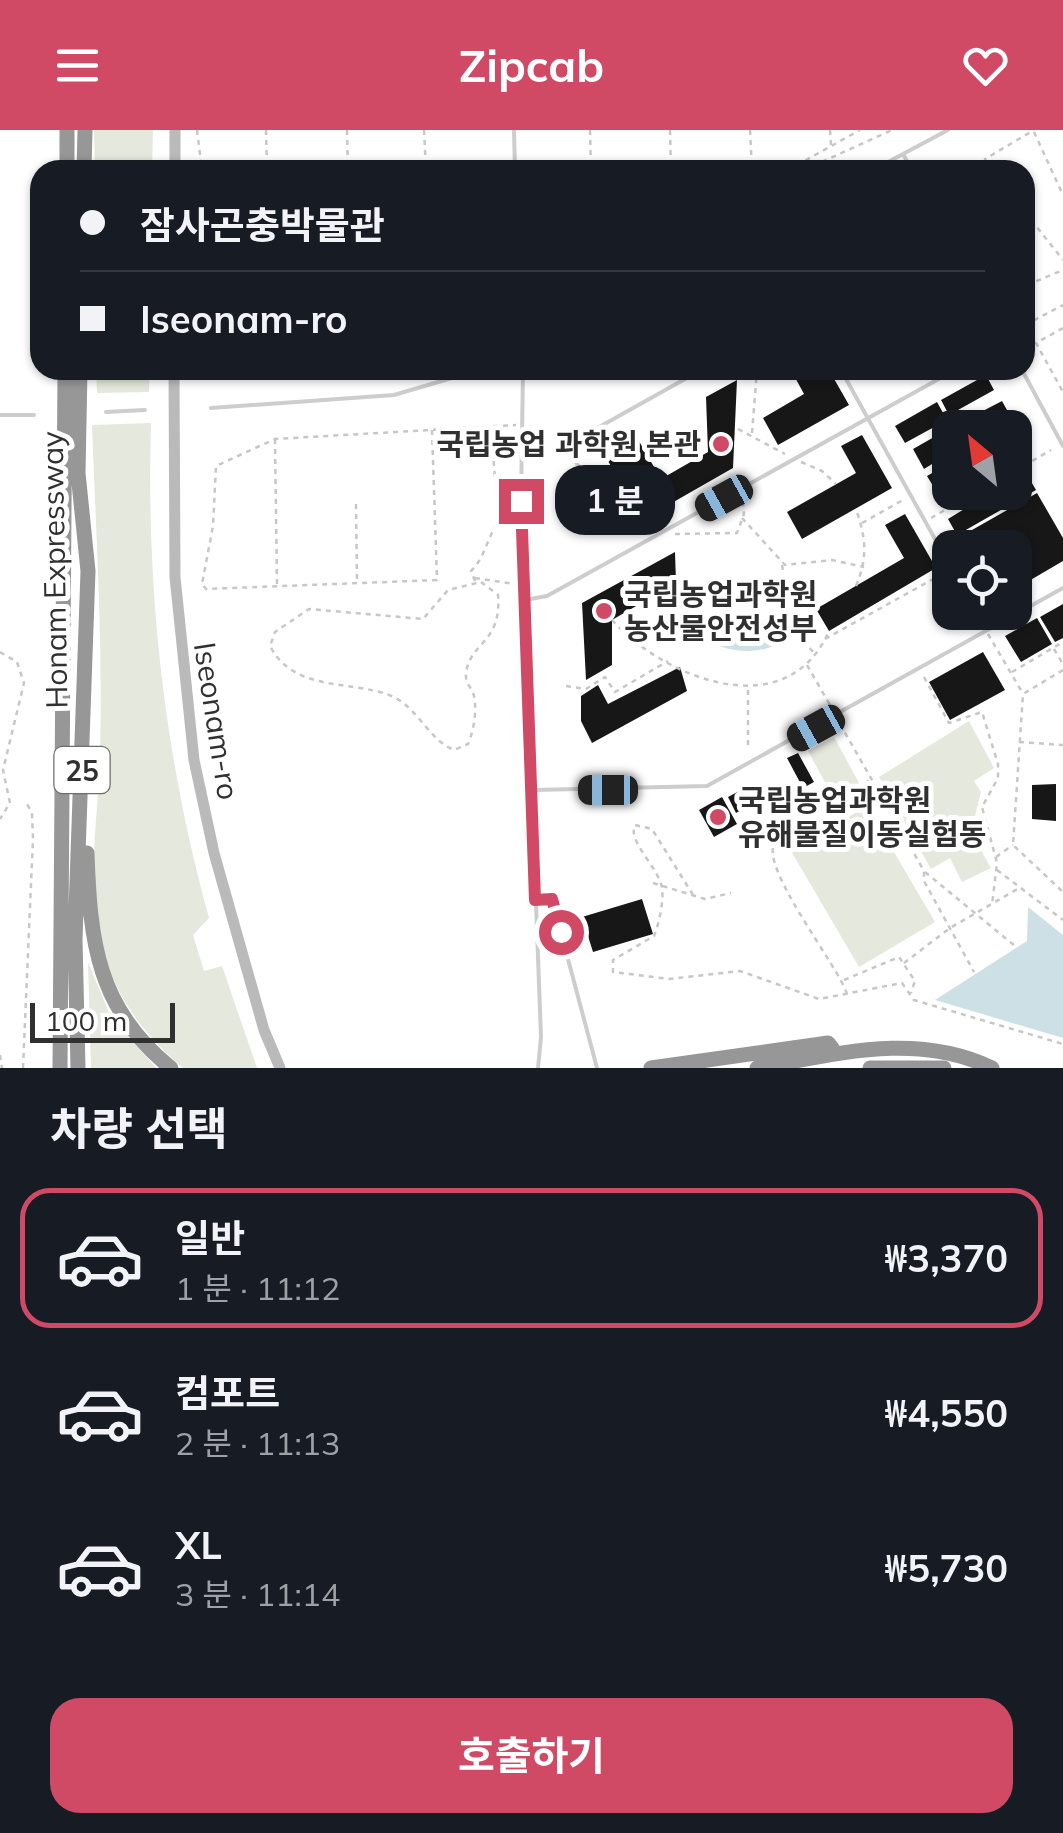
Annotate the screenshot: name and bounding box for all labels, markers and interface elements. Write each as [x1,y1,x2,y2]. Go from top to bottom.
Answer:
text: Zipcab [459,37,604,93]
icon: menu [50,38,105,93]
icon: heart [958,38,1013,93]
text: 잠사곤충박물관 [140,201,385,249]
text: Iseonam-ro [140,295,348,343]
north arrow [932,410,1032,510]
map controls [932,410,1032,630]
place label: 국립농업 과학원 본관 [436,425,701,463]
street label: Honam Expressway [33,431,75,709]
marker: 국립농업 과학원 본관 [710,433,732,455]
callout: 1 분 [556,466,676,536]
car [690,470,758,526]
route end [499,479,544,524]
text: 1 분 [586,480,644,520]
button: locate [932,530,1032,630]
place label: 국립농업과학원 농산물안전성부 [624,575,817,647]
marker: 국립농업과학원 농산물안전성부 [593,600,615,622]
street label: Iseonam-ro [186,640,248,802]
car [782,700,850,756]
road number: 25 [54,747,110,793]
car [578,775,638,805]
place label: 국립농업과학원 유해물질이동실험동 [738,781,986,853]
marker: 국립농업과학원 유해물질이동실험동 [707,806,729,828]
route start [539,910,584,955]
scale bar [30,998,175,1043]
text: 100 m [45,1003,127,1038]
text: 차량 선택 [50,1100,228,1156]
icon: car [55,1213,145,1303]
text: 일반 [175,1214,245,1262]
text: ₩3,370 [885,1234,1008,1282]
text: 1 분 · 11:12 [175,1268,340,1308]
icon: car [55,1368,145,1458]
text: 컴포트 [175,1369,280,1417]
text: ₩4,550 [885,1389,1008,1437]
text: 2 분 · 11:13 [175,1423,340,1463]
text: XL [175,1521,222,1569]
icon: car [55,1523,145,1613]
text: ₩5,730 [885,1544,1008,1592]
text: 3 분 · 11:14 [175,1574,340,1614]
button: 호출하기 [50,1698,1013,1813]

